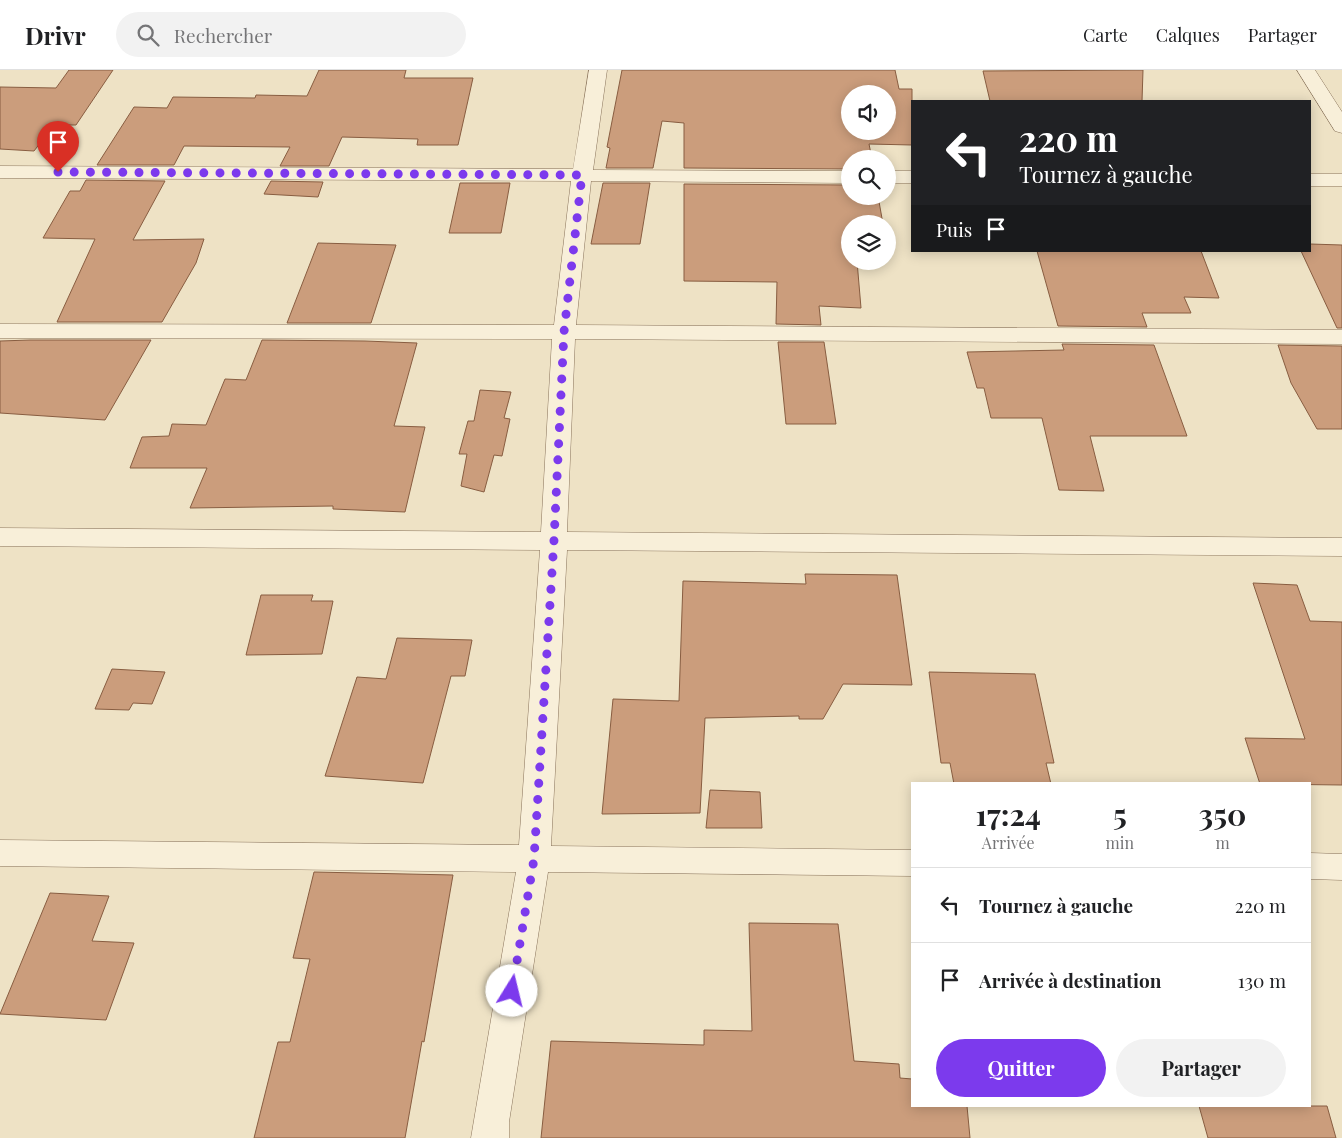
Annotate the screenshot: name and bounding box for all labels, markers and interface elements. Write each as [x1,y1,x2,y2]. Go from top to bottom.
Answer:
search box [116,12,466,57]
text: Drivr [25,19,86,51]
icon: search [134,21,162,49]
text: Rechercher [174,22,272,48]
text: Carte [1083,23,1128,47]
text: Calques [1156,23,1220,47]
text: Partager [1248,23,1317,47]
map controls [841,85,896,270]
button: sound [841,85,896,140]
text: 220 m [1019,114,1118,161]
icon: left [936,120,1001,185]
pin [37,121,79,172]
icon: arrive [44,128,72,156]
button: search [841,150,896,205]
text: Tournez à gauche [1019,159,1193,189]
button: layers [841,215,896,270]
icon: arrive [982,215,1010,243]
text: Puis [936,216,972,242]
text: 17:24 [976,794,1041,834]
text: 5 [1113,794,1127,834]
text: 350 [1199,794,1246,834]
text: Arrivée [982,832,1035,853]
text: min [1106,832,1134,853]
text: m [1215,832,1230,853]
icon: left [936,891,964,919]
text: Tournez à gauche [979,892,1133,918]
text: 220 m [1235,892,1286,918]
position arrow [485,964,537,1016]
icon: arrive [936,966,964,994]
text: Arrivée à destination [979,967,1161,993]
text: 130 m [1238,967,1286,993]
button: Quitter [936,1039,1106,1097]
button: Partager [1116,1039,1286,1097]

